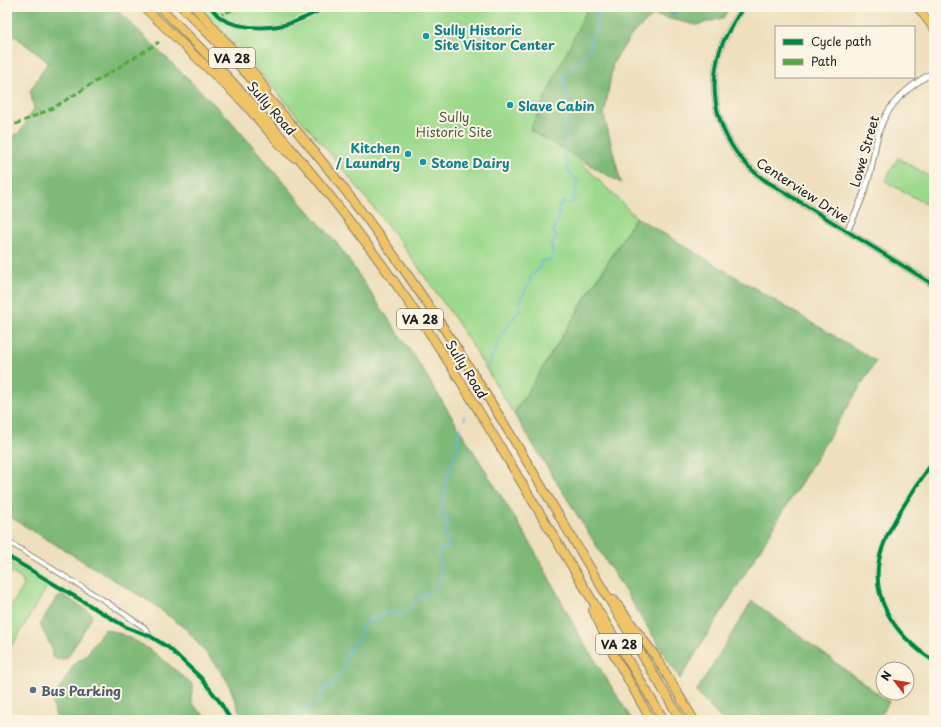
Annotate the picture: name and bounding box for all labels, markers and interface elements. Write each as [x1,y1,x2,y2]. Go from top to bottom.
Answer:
place label: Sully Historic Site Visitor Center [434,20,555,54]
legend [775,26,915,78]
marker: Sully Historic Site Visitor Center [421,31,431,41]
text: Cycle path [811,32,872,50]
road number: VA 28 [209,48,255,68]
text: Path [811,52,837,70]
street label: Sully Road [243,77,301,139]
place label: Slave Cabin [518,96,595,115]
marker: Slave Cabin [505,100,515,110]
park label: Sully Historic Site [416,107,492,141]
street label: Lowe Street [845,113,883,189]
place label: Kitchen / Laundry [335,138,400,172]
marker: Kitchen / Laundry [403,149,413,159]
place label: Stone Dairy [431,153,510,172]
street label: Centerview Drive [753,153,853,227]
marker: Stone Dairy [418,157,428,167]
road number: VA 28 [397,309,443,329]
street label: Sully Road [441,336,493,402]
road number: VA 28 [596,634,642,654]
north arrow [875,661,915,701]
text: N [876,667,896,684]
place label: Bus Parking [41,681,121,700]
marker: Bus Parking [28,685,38,695]

